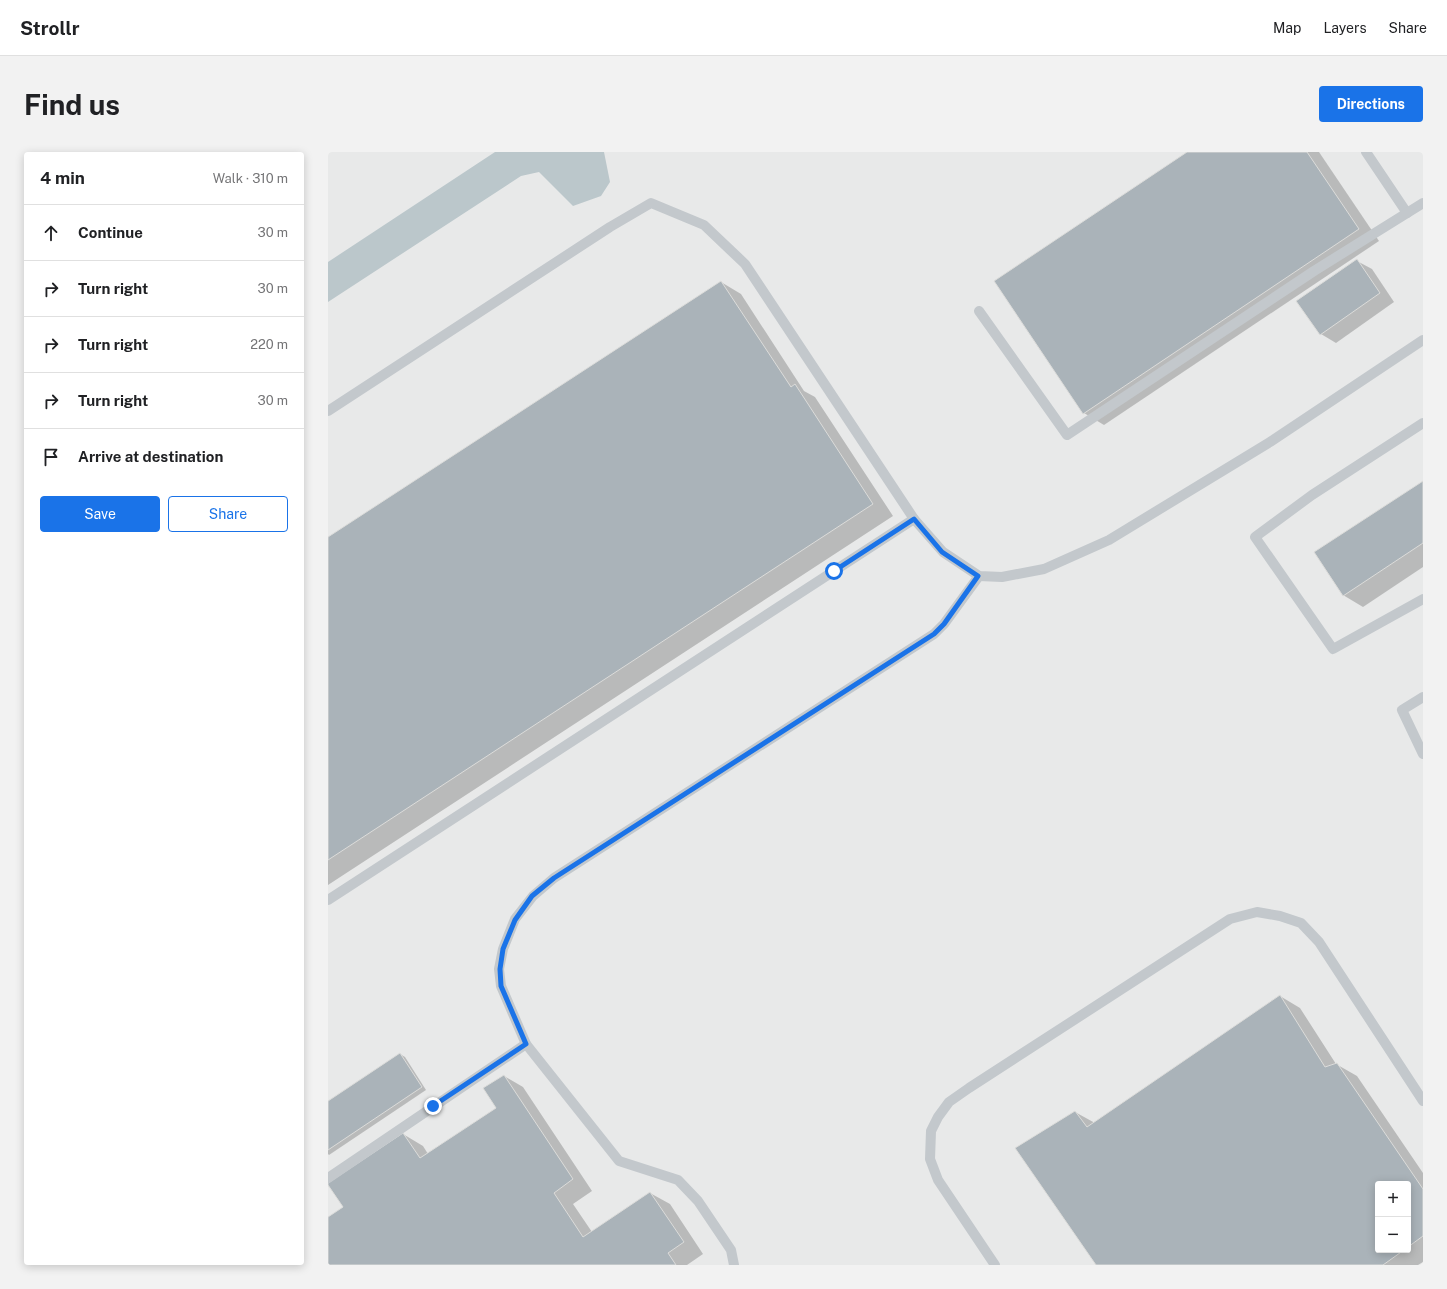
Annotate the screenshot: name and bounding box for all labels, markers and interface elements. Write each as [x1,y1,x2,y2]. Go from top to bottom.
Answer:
text: Strollr [20,17,79,39]
text: Map [1273,20,1301,36]
text: Layers [1323,20,1367,36]
text: Share [1389,20,1427,36]
button: Directions [1319,86,1423,122]
text: Find us [24,88,120,121]
text: 4 min [40,168,85,188]
text: Walk · 310 m [213,171,288,186]
icon: ahead [40,222,62,244]
text: Continue [78,224,143,241]
text: 30 m [258,225,288,240]
icon: right [40,278,62,300]
text: Turn right [78,280,148,297]
text: 30 m [258,281,288,296]
icon: right [40,334,62,356]
text: Turn right [78,336,148,353]
text: 220 m [250,337,288,352]
icon: right [40,390,62,412]
text: Turn right [78,392,148,409]
text: 30 m [258,393,288,408]
icon: arrive [40,446,62,468]
text: Arrive at destination [78,448,223,465]
button: Save [40,496,160,532]
button: Share [168,496,288,532]
route start [825,562,843,580]
route end [424,1097,442,1115]
map controls [1375,1181,1411,1253]
button: + [1375,1181,1411,1217]
button: − [1375,1217,1411,1253]

